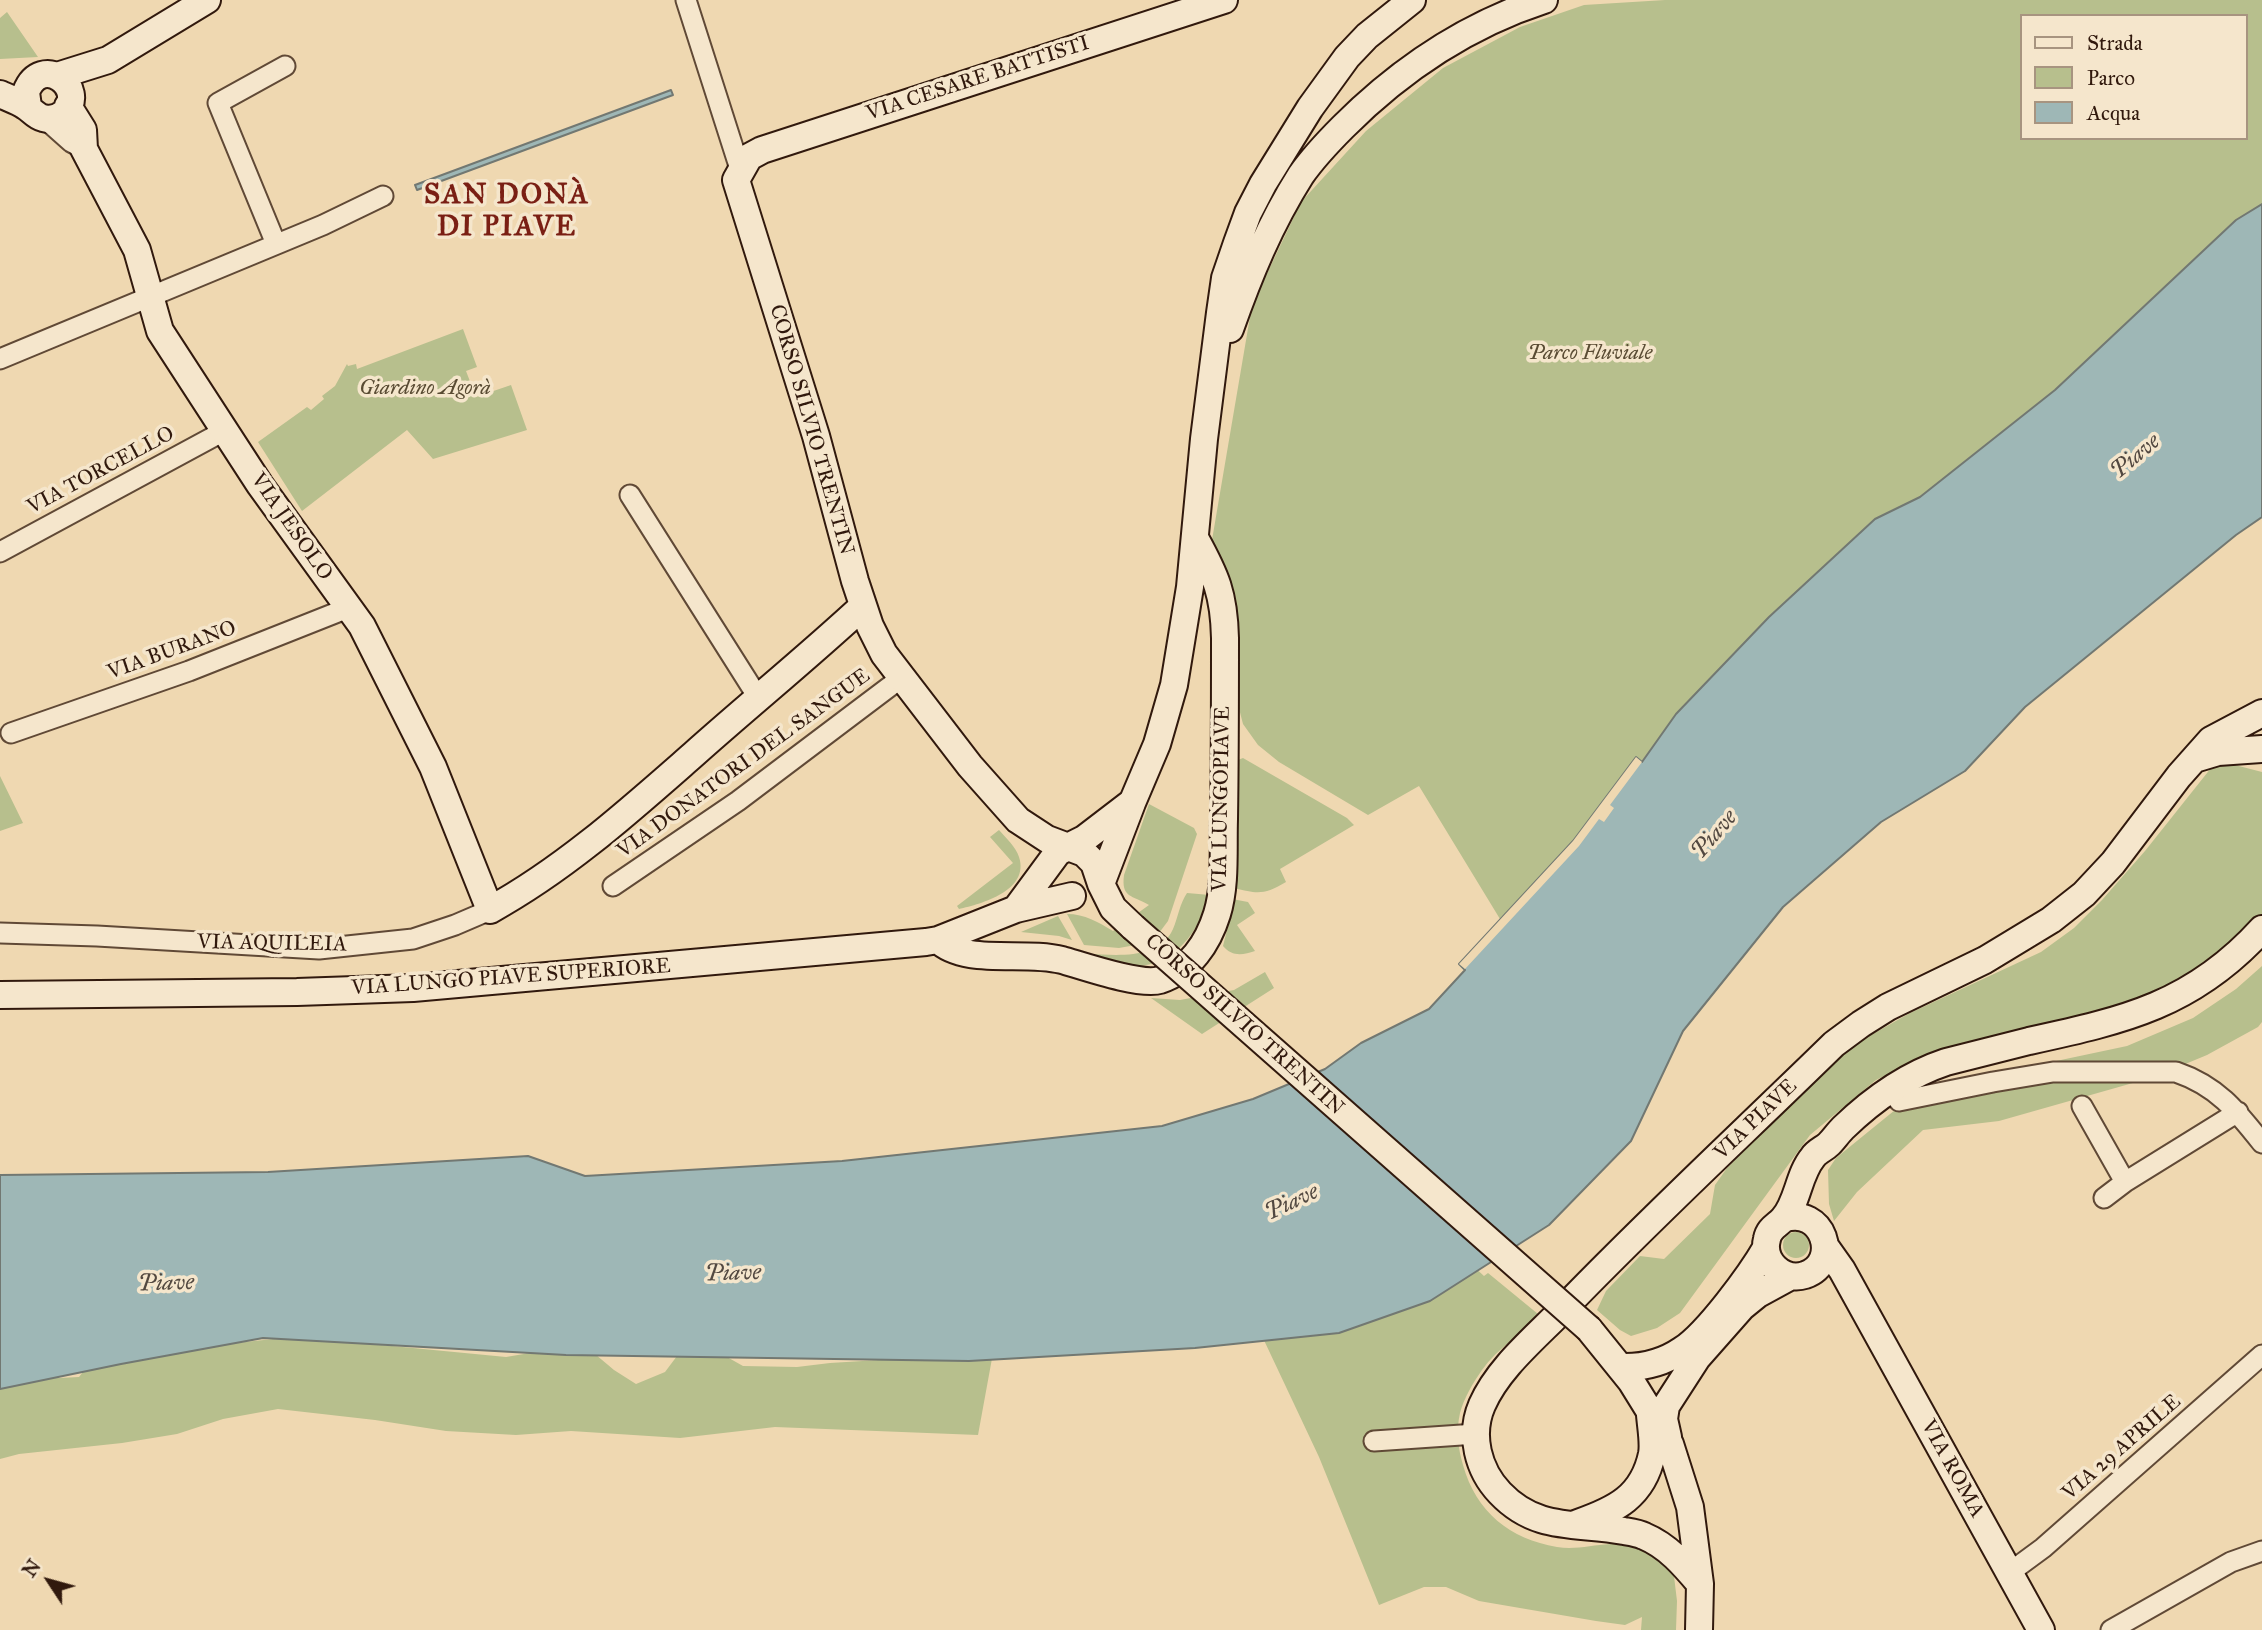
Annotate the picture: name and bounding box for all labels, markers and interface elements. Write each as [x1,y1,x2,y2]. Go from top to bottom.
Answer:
legend [2021,14,2248,140]
text: Strada [2087,30,2143,56]
street label: VIA CESARE BATTISTI [863,31,1093,127]
text: Parco [2087,65,2135,91]
text: Acqua [2087,100,2140,126]
district label: SAN DONÀ DI PIAVE [425,179,589,245]
street label: CORSO SILVIO TRENTIN [763,302,859,558]
park label: Parco Fluviale [1528,341,1652,367]
park label: Giardino Agorà [359,376,491,402]
street label: VIA TORCELLO [23,422,179,520]
water label: Piave [2106,429,2166,485]
street label: VIA JESOLO [245,469,337,585]
street label: VIA BURANO [104,616,240,686]
street label: VIA DONATORI DEL SANGUE [613,664,875,864]
street label: VIA LUNGOPIAVE [1208,706,1236,892]
water label: Piave [1686,805,1744,865]
street label: CORSO SILVIO TRENTIN [1139,929,1349,1121]
street label: VIA AQUILEIA [197,930,347,958]
street label: VIA LUNGO PIAVE SUPERIORE [351,954,671,1002]
street label: VIA PIAVE [1709,1074,1803,1166]
water label: Piave [1261,1179,1323,1227]
water label: Piave [705,1260,761,1288]
water label: Piave [138,1270,194,1298]
street label: VIA 29 APRILE [2058,1390,2186,1506]
street label: VIA ROMA [1915,1416,1989,1522]
north arrow [14,1546,84,1616]
text: N [18,1555,46,1582]

